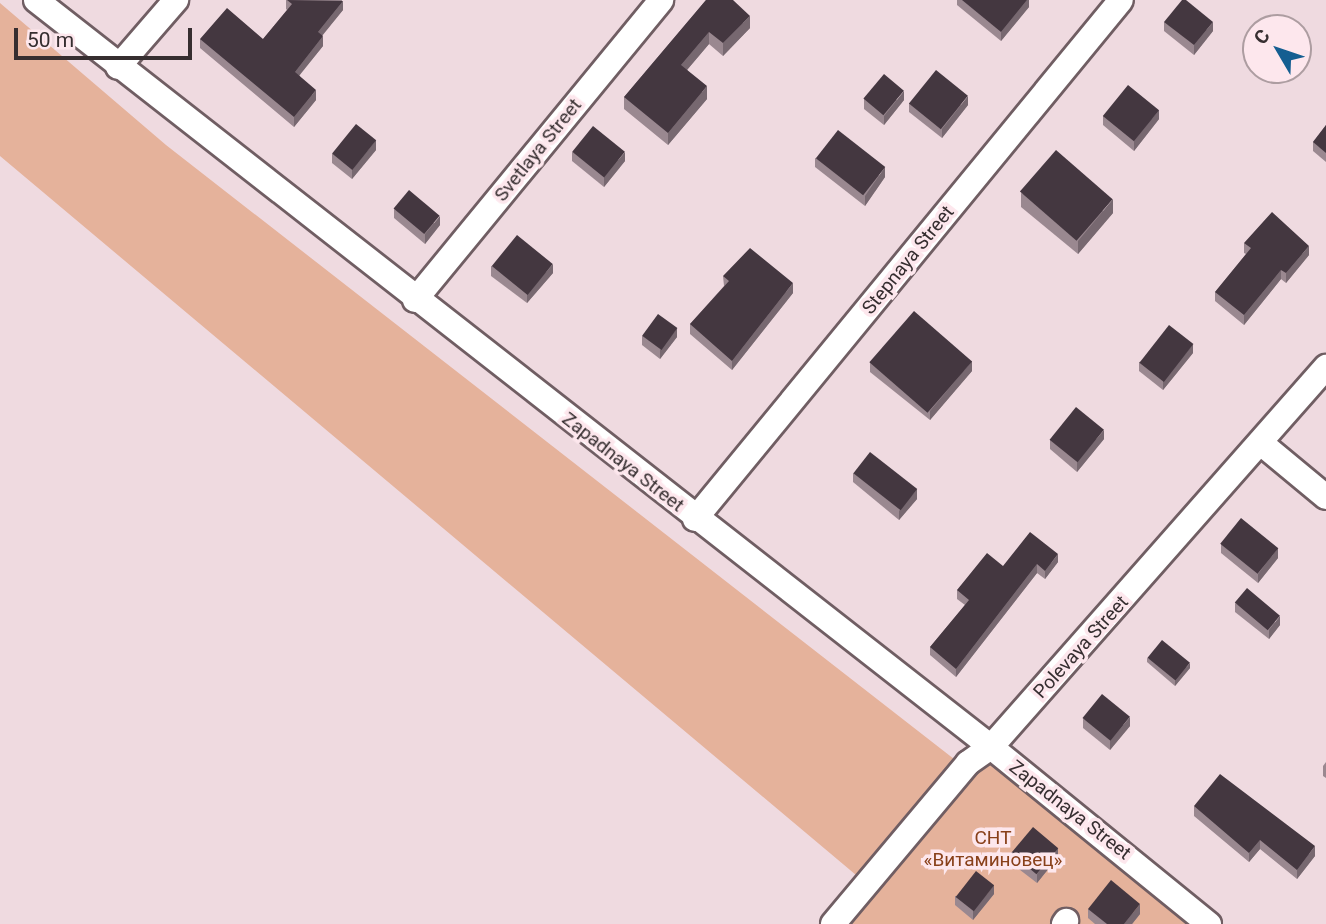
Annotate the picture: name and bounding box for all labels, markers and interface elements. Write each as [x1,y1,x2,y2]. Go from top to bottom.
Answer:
scale bar [18,14,196,58]
north arrow [1242,14,1312,84]
text: С [1249,25,1275,49]
text: 50 m [27,28,74,52]
street label: Svetlaya Street [490,94,586,206]
street label: Stepnaya Street [857,201,959,319]
street label: Zapadnaya Street [558,407,688,517]
street label: Polevaya Street [1029,591,1133,703]
street label: Zapadnaya Street [1005,755,1135,865]
park label: СНТ «Витаминовец» [923,827,1063,871]

